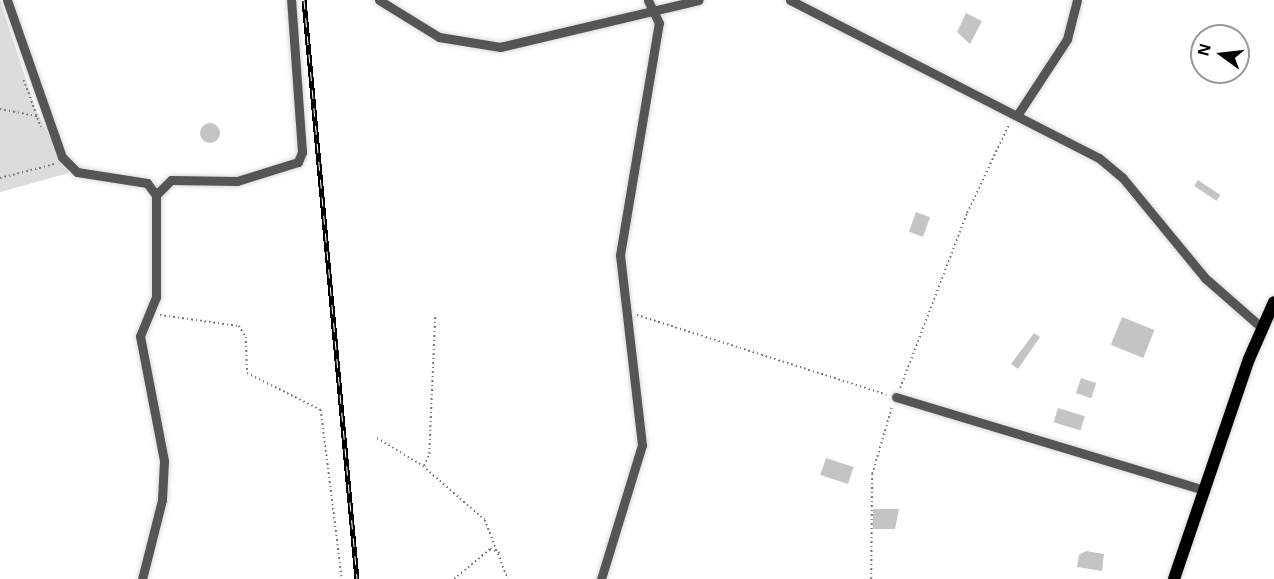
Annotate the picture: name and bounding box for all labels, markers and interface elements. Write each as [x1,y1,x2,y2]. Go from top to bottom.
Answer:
north arrow [1190,24,1250,84]
text: N [1194,42,1214,58]

